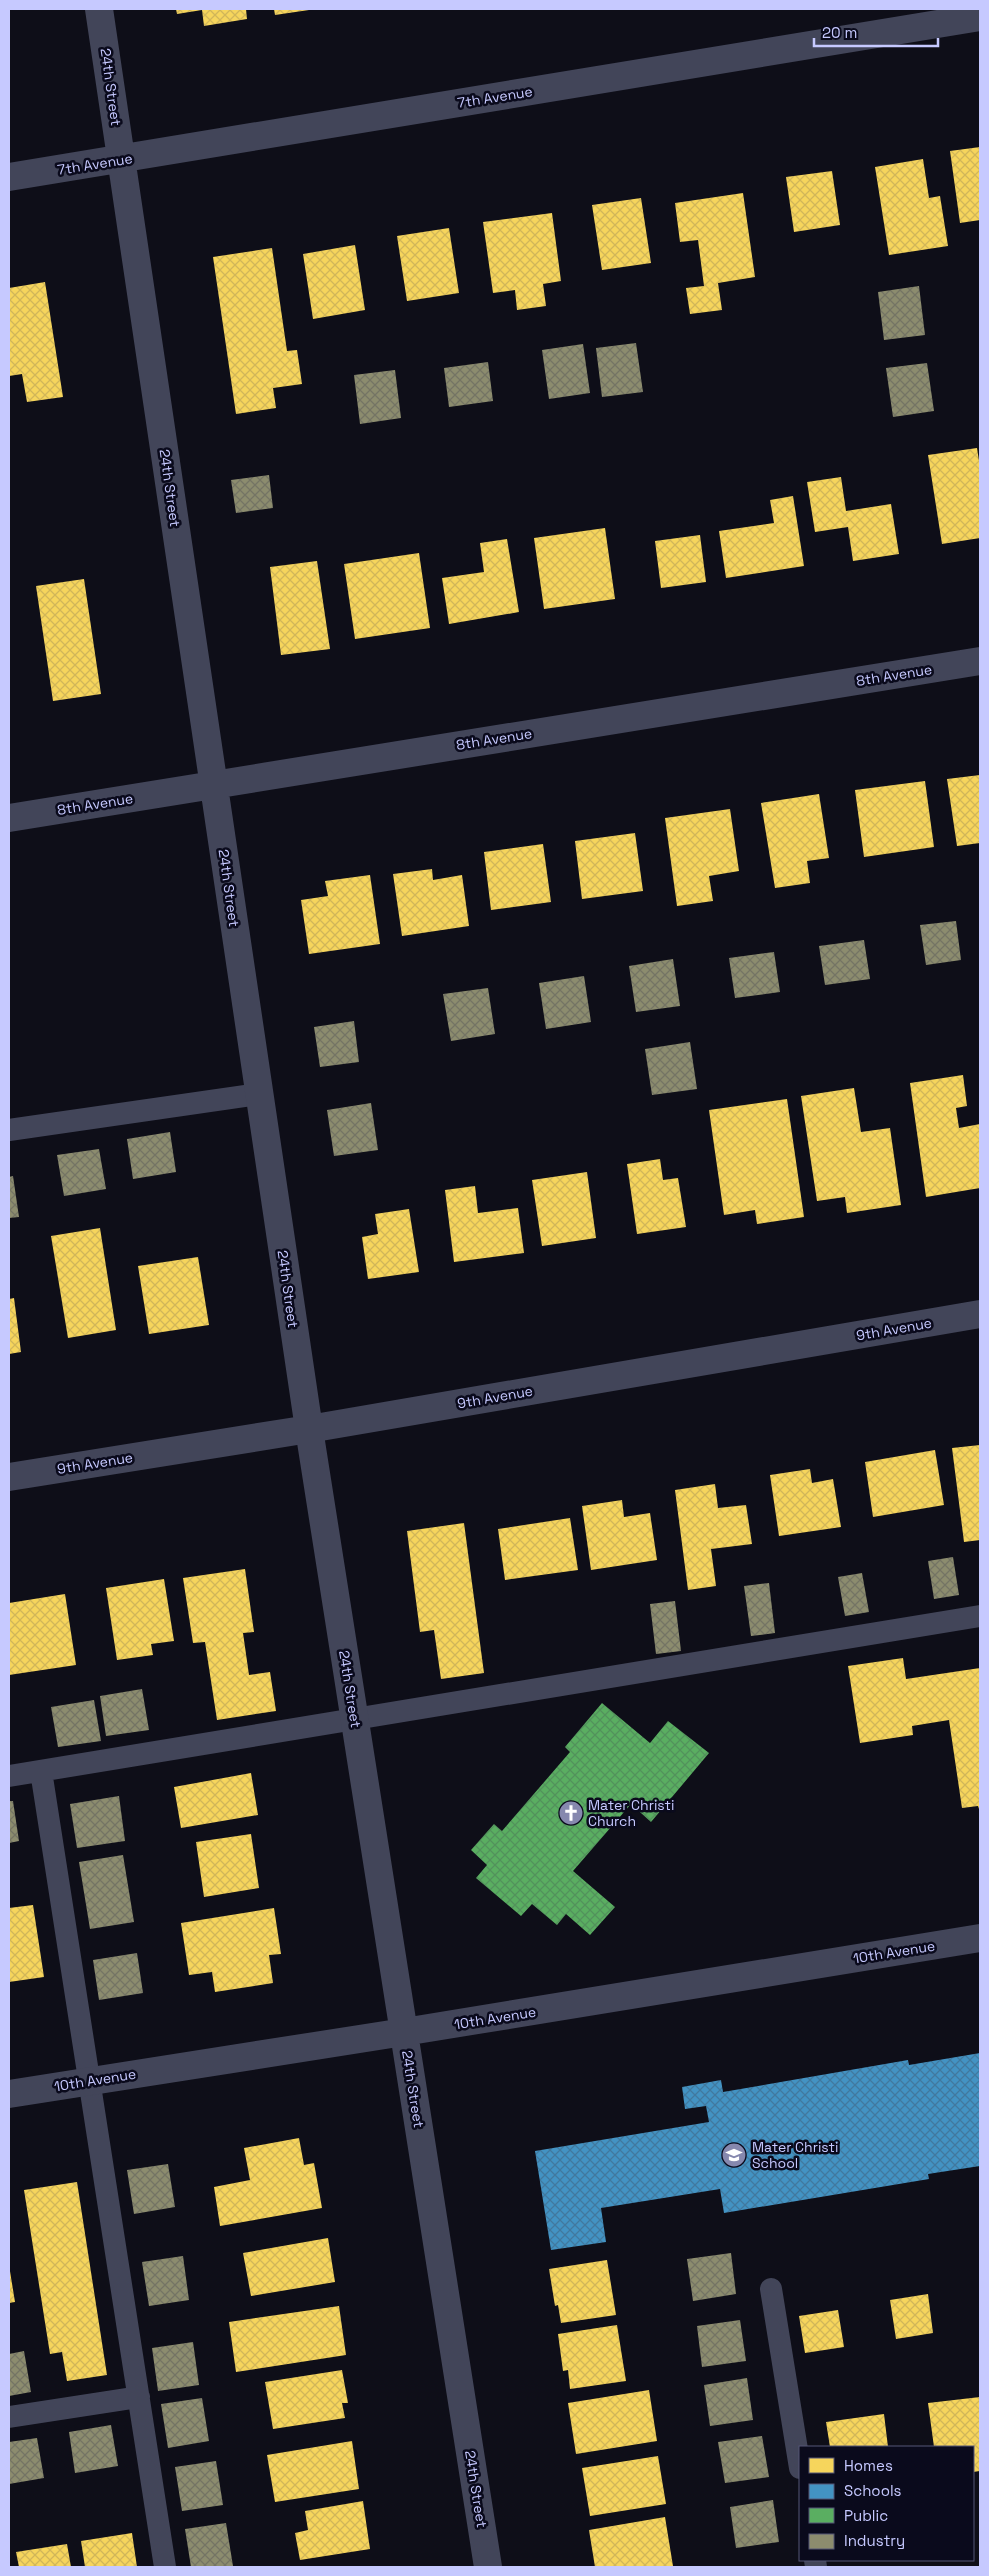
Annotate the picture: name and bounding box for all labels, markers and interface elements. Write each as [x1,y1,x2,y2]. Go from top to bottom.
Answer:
scale bar [814,15,938,47]
text: 20 m [822,23,857,42]
street label: 24th Street [97,47,125,127]
street label: 7th Avenue [456,82,534,112]
street label: 7th Avenue [56,149,134,179]
street label: 24th Street [156,448,184,528]
street label: 8th Avenue [855,660,933,690]
street label: 8th Avenue [455,724,533,754]
street label: 8th Avenue [56,789,134,819]
street label: 24th Street [215,848,243,928]
street label: 24th Street [274,1249,302,1329]
street label: 9th Avenue [855,1313,933,1345]
street label: 9th Avenue [456,1381,534,1413]
street label: 9th Avenue [56,1448,134,1478]
street label: 24th Street [335,1649,365,1729]
place label: Mater Christi Church [588,1796,674,1830]
church icon: Mater Christi Church [558,1800,584,1826]
street label: 10th Avenue [852,1937,936,1967]
street label: 10th Avenue [453,2003,537,2033]
street label: 24th Street [398,2049,428,2129]
street label: 10th Avenue [53,2065,137,2095]
place label: Mater Christi School [752,2138,838,2172]
school or university icon: Mater Christi School [721,2142,747,2168]
legend [799,2446,974,2561]
street label: 24th Street [461,2449,491,2529]
text: Homes [844,2456,893,2475]
text: Schools [844,2481,902,2500]
text: Public [844,2506,888,2525]
text: Industry [844,2531,905,2550]

